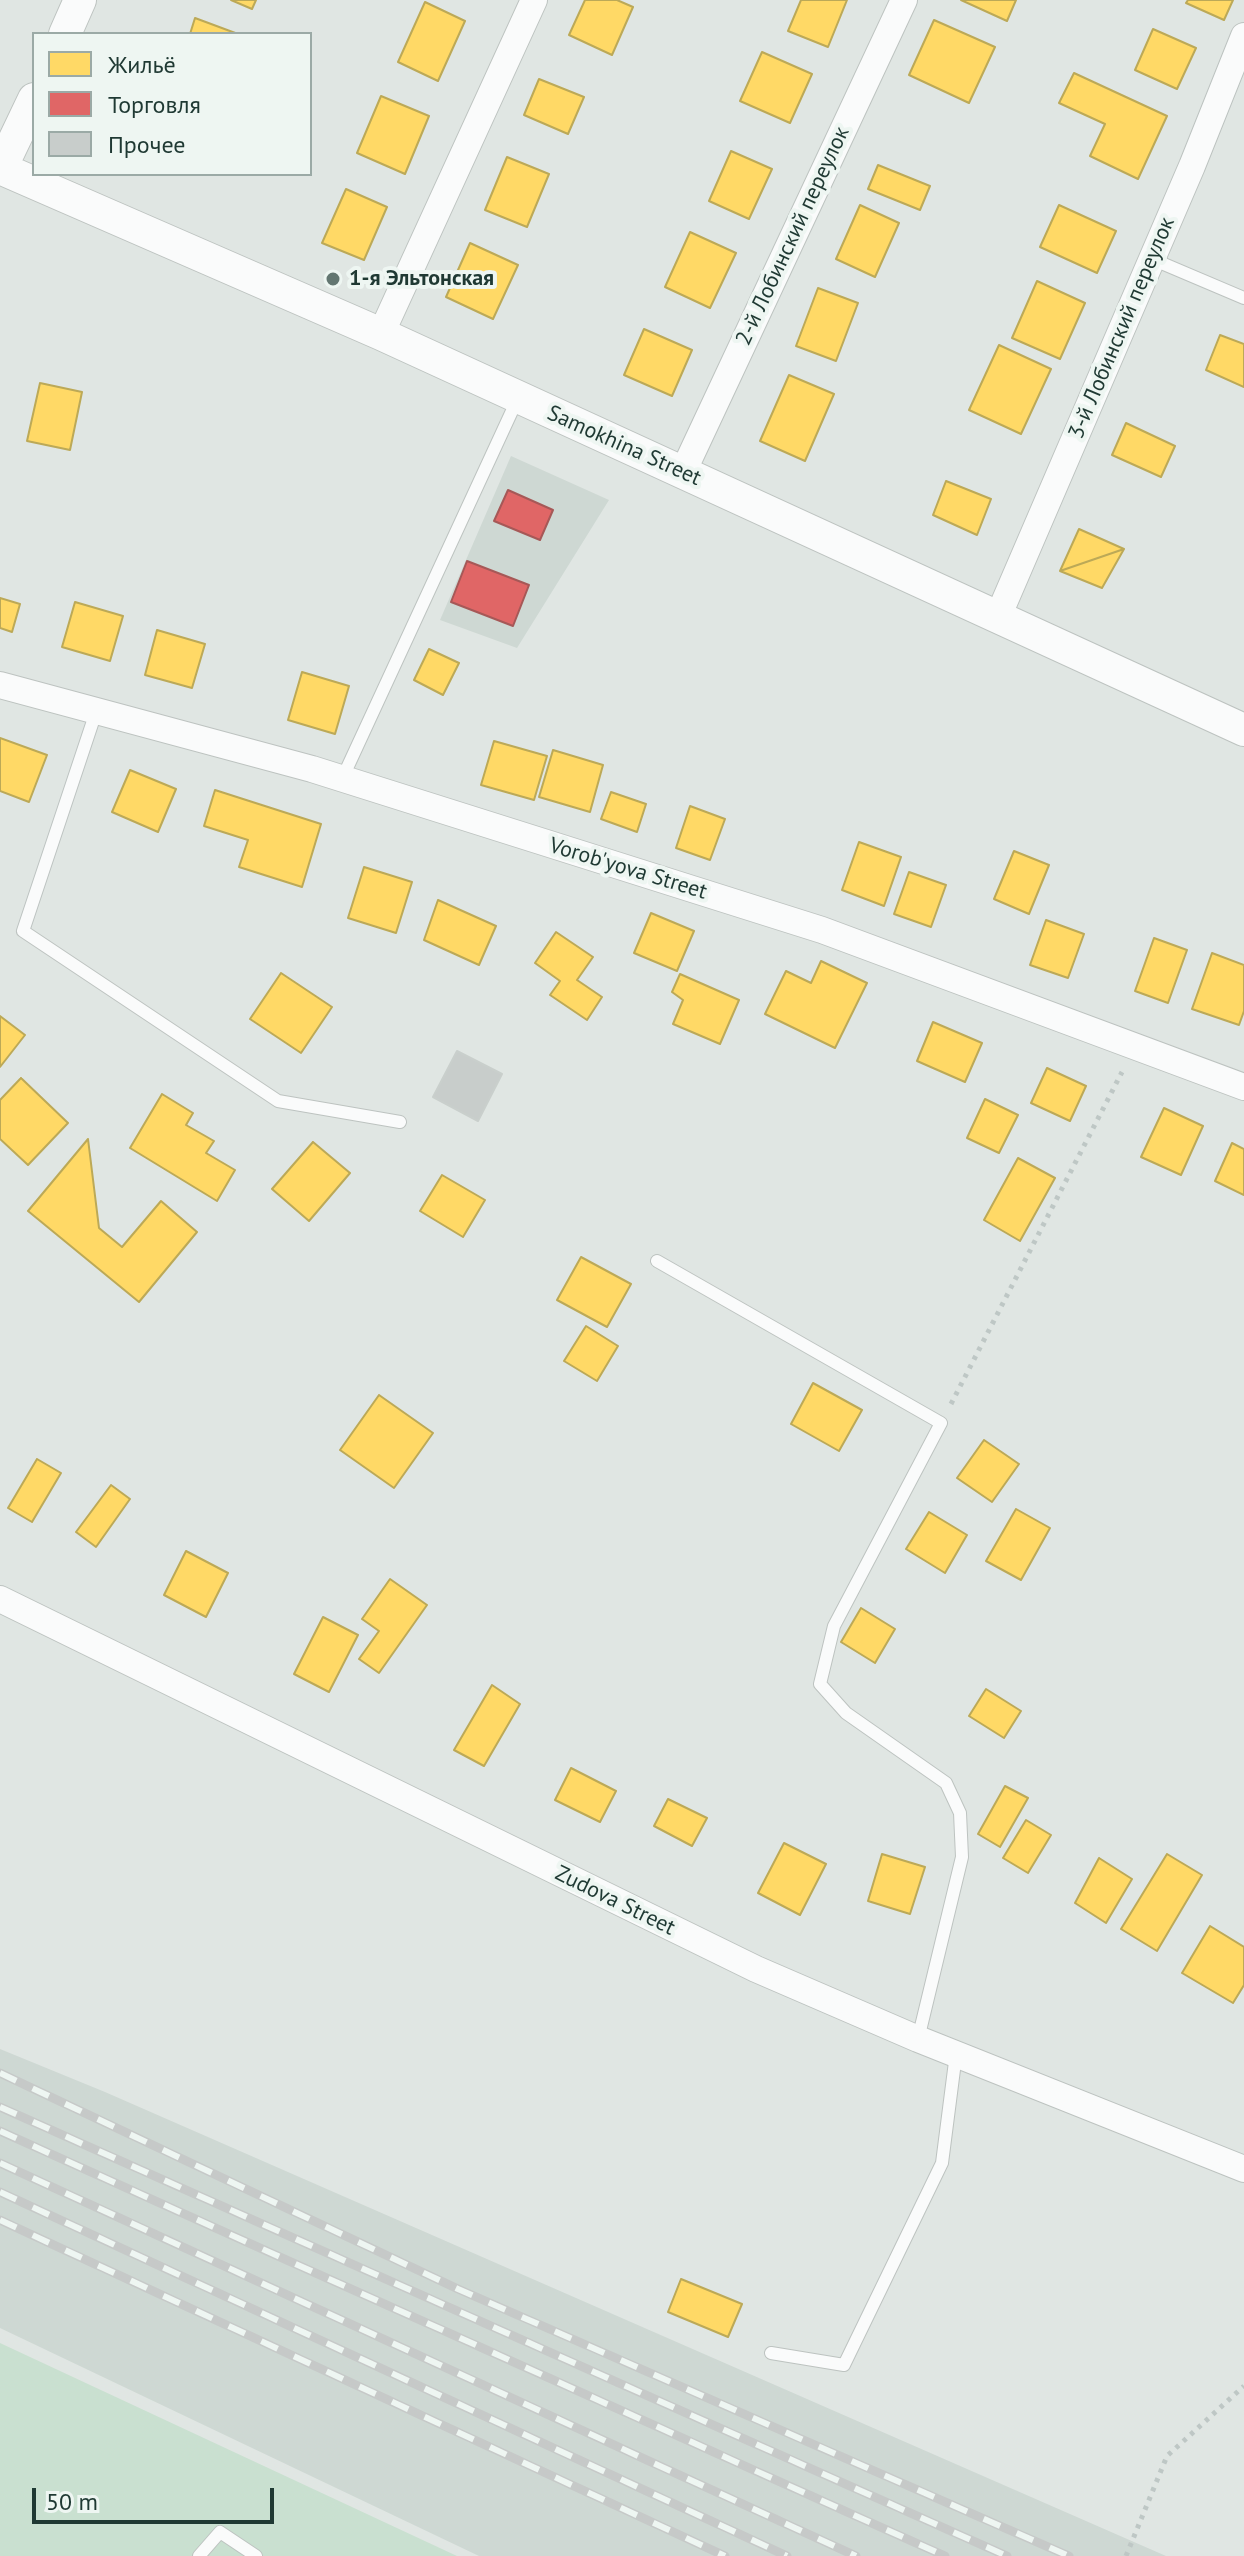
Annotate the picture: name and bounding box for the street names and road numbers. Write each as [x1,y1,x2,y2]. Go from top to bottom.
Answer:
street label: 2-й Лобинский переулок [731,122,855,350]
street label: 3-й Лобинский переулок [1063,213,1181,443]
street label: Samokhina Street [543,400,705,492]
street label: Vorob'yova Street [546,832,710,906]
street label: Zudova Street [551,1861,679,1941]

